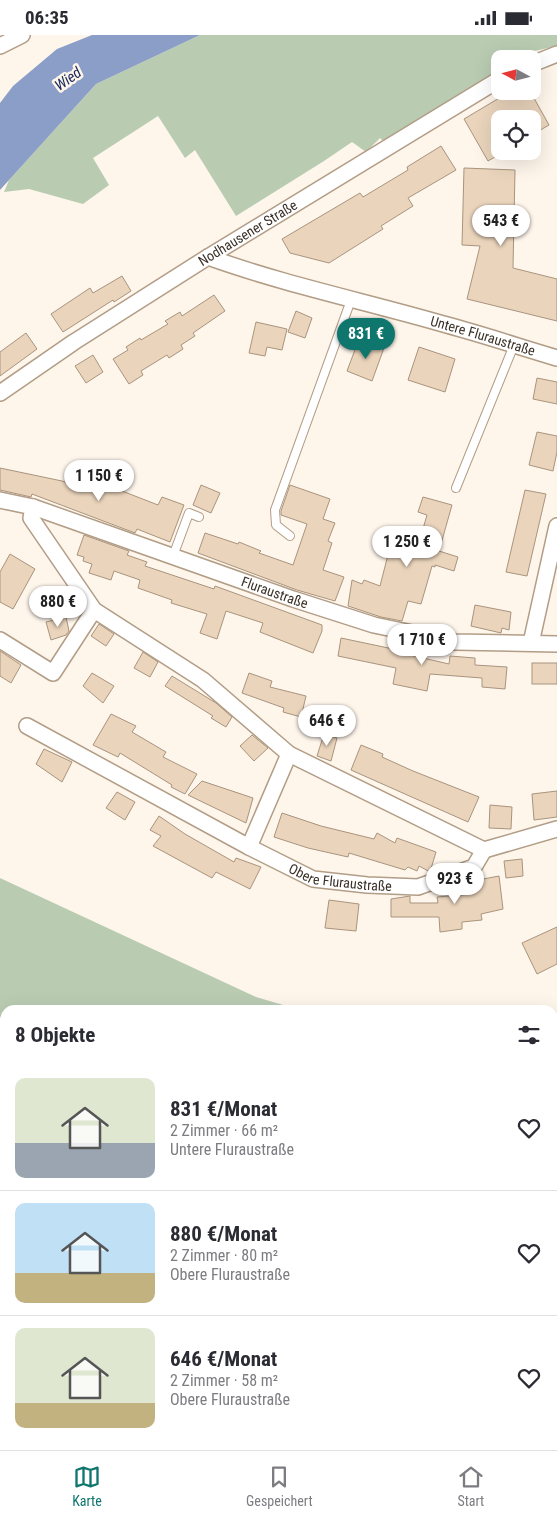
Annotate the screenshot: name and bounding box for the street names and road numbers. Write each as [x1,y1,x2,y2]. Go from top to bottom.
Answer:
street label: Nodhausener Straße [195,196,300,269]
street label: Untere Fluraustraße [429,313,538,359]
street label: Fluraustraße [239,573,310,611]
street label: Obere Fluraustraße [286,860,393,894]

